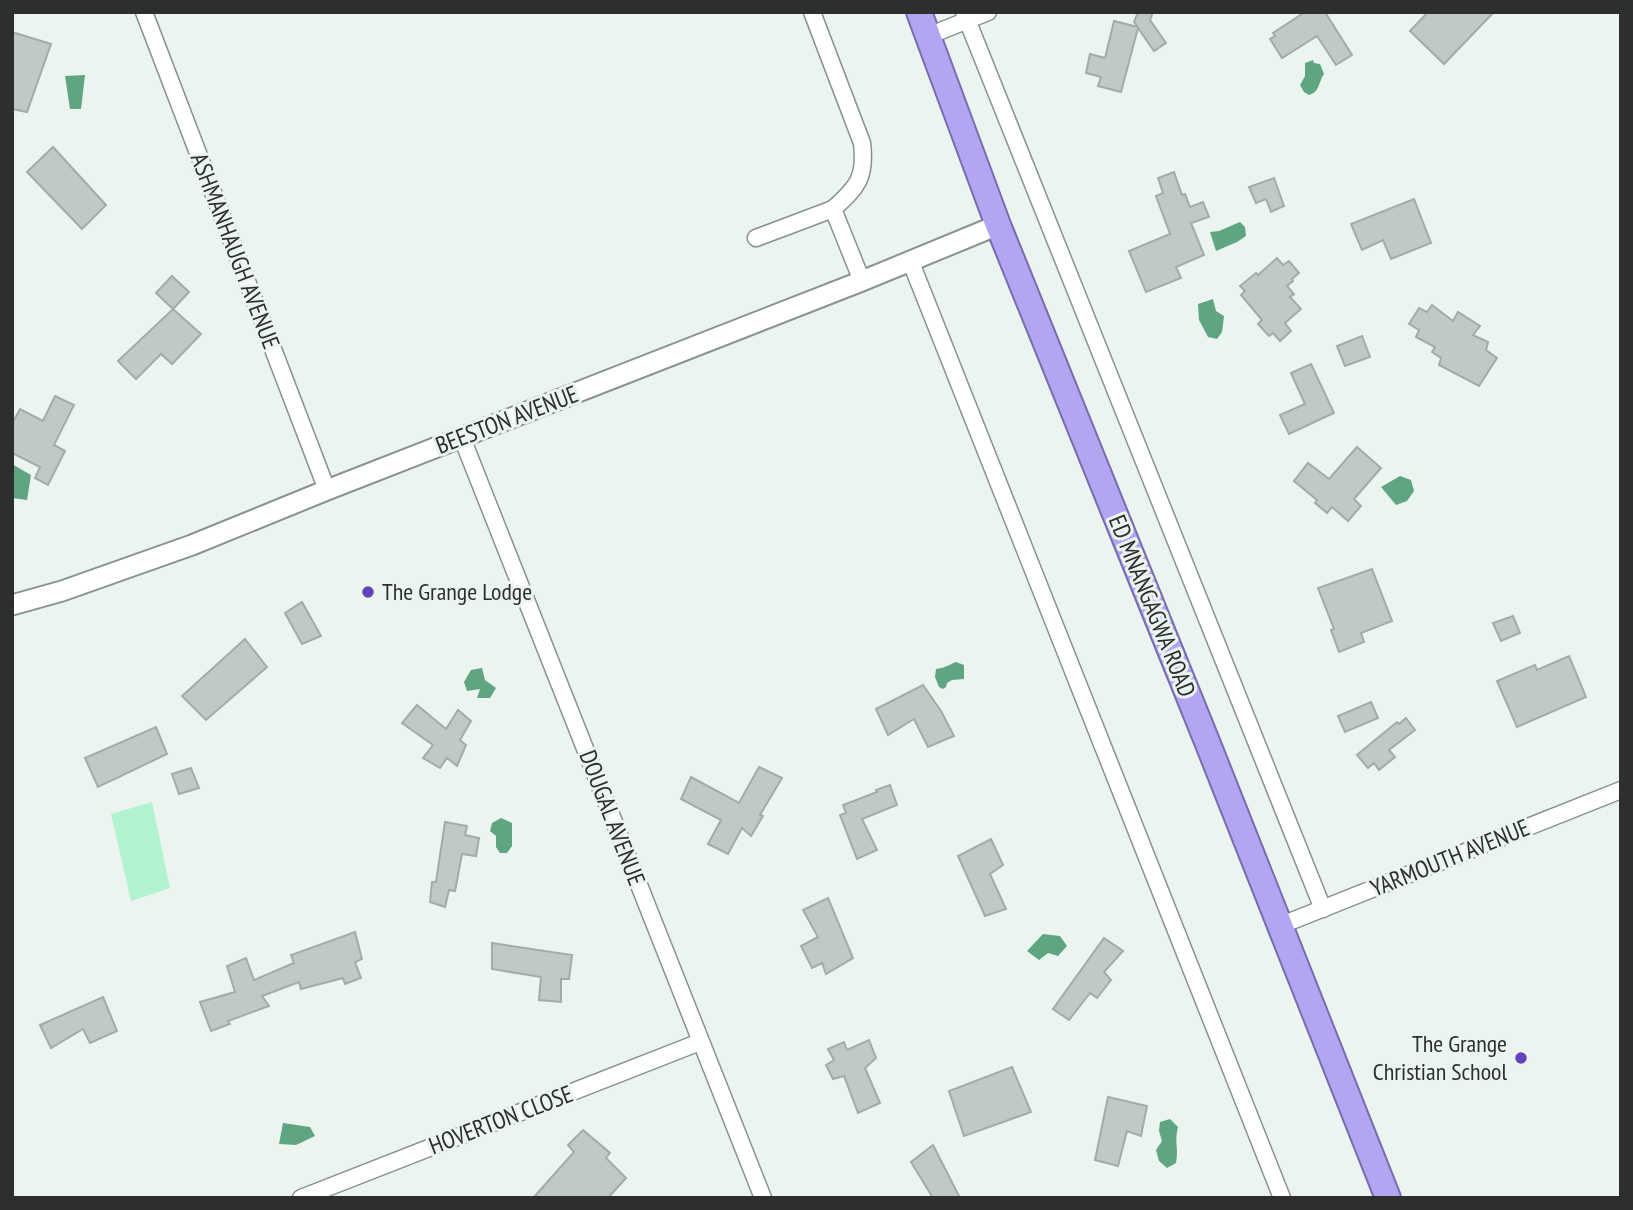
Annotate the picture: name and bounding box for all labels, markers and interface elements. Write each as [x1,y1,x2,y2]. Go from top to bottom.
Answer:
street label: ASHMANHAUGH AVENUE [184,148,287,353]
street label: BEESTON AVENUE [431,378,582,461]
street label: ED MNANGAGWA ROAD [1102,510,1203,701]
place label: The Grange Lodge [382,576,532,607]
marker: The Grange Lodge [360,584,376,600]
street label: DOUGAL AVENUE [572,746,652,890]
street label: YARMOUTH AVENUE [1366,812,1534,904]
place label: The Grange Christian School [1373,1028,1507,1087]
marker: The Grange Christian School [1513,1050,1529,1066]
street label: HOVERTON CLOSE [424,1078,577,1161]

